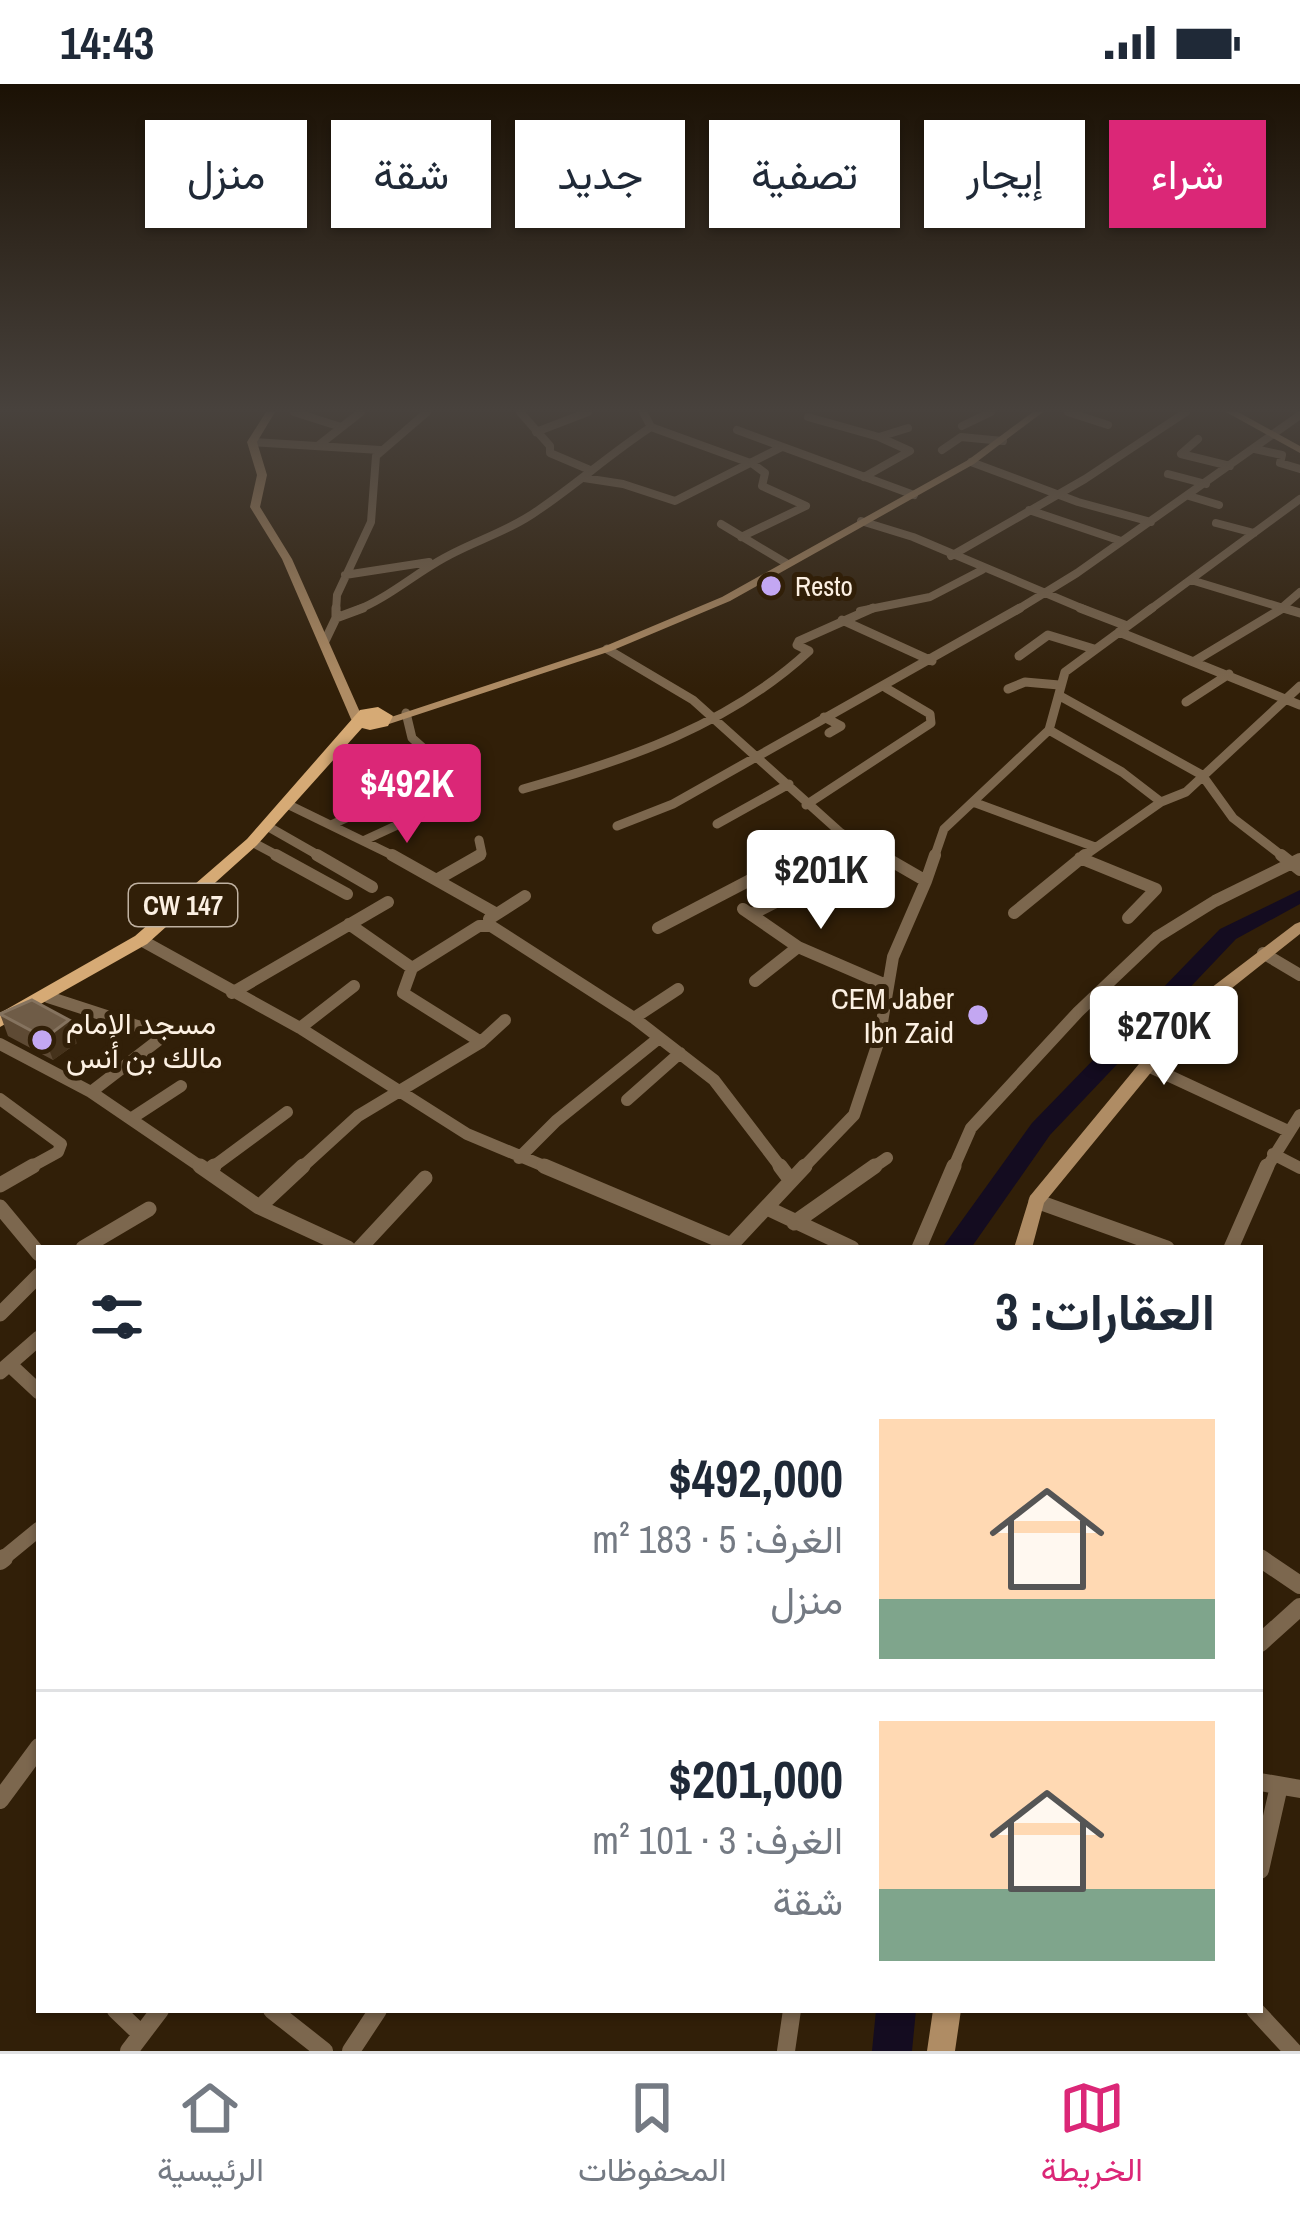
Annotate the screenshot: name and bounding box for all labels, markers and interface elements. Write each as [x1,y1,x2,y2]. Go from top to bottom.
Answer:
text: 14:43 [60,12,154,73]
chip: منزل [145,120,307,228]
chip: شقة [331,120,491,228]
chip: جديد [515,120,685,228]
chip: تصفية [709,120,900,228]
chip: إيجار [924,120,1085,228]
chip: شراء [1109,120,1266,228]
place label: Resto [795,568,853,604]
marker: Resto [758,573,784,599]
pin: $492K [323,744,491,846]
text: $492K [360,757,454,809]
pin: $201K [737,830,905,932]
text: $201K [774,843,868,895]
road number: CW 147 [129,884,237,926]
place label: CEM Jaber Ibn Zaid [831,978,955,1052]
pin: $270K [1080,986,1248,1088]
text: $270K [1117,999,1211,1051]
marker: CEM Jaber Ibn Zaid [965,1002,991,1028]
place label: مسجد الإمام مالك بن أنس [66,1003,223,1077]
marker: مسجد الإمام مالك بن أنس [29,1027,55,1053]
text: العقارات: 3 [995,1277,1215,1346]
icon: filters [84,1284,150,1350]
text: $492,000 [669,1444,843,1513]
icon: home [975,1467,1119,1611]
text: الغرف: 5 · 183 m² [592,1513,843,1565]
text: منزل [770,1574,843,1626]
text: $201,000 [669,1745,843,1814]
icon: home [975,1769,1119,1913]
text: الغرف: 3 · 101 m² [592,1814,843,1866]
text: شقة [773,1875,843,1927]
tab: الرئيسية [157,2075,264,2199]
tab: المحفوظات [578,2075,727,2199]
tab: الخريطة [1041,2075,1143,2199]

